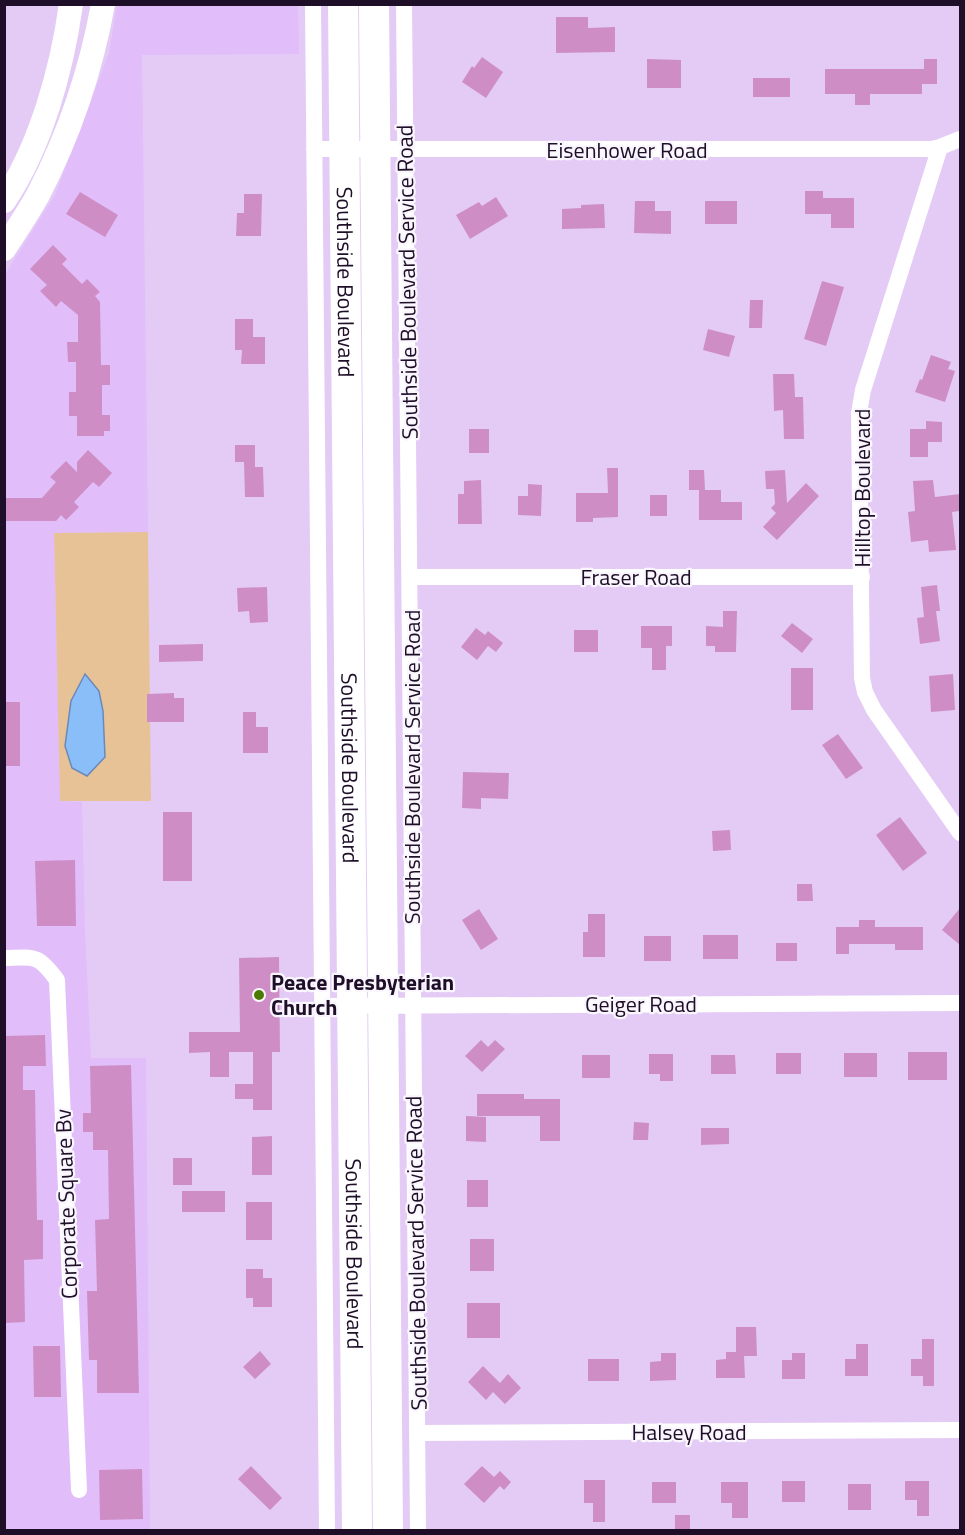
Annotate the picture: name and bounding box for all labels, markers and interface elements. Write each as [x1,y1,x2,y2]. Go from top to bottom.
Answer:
street label: Southside Boulevard Service Road [387,124,427,440]
street label: Eisenhower Road [546,133,708,167]
street label: Southside Boulevard [328,186,363,378]
street label: Hilltop Boulevard [845,409,879,567]
street label: Fraser Road [580,560,692,594]
street label: Southside Boulevard Service Road [395,610,429,924]
street label: Southside Boulevard [332,672,368,864]
place label: Peace Presbyterian Church [271,965,454,1024]
street label: Geiger Road [585,987,697,1021]
marker: Peace Presbyterian Church [252,988,266,1002]
street label: Southside Boulevard Service Road [396,1095,436,1411]
street label: Corporate Square Bv [46,1108,86,1300]
street label: Southside Boulevard [337,1158,372,1349]
street label: Halsey Road [631,1415,747,1449]

